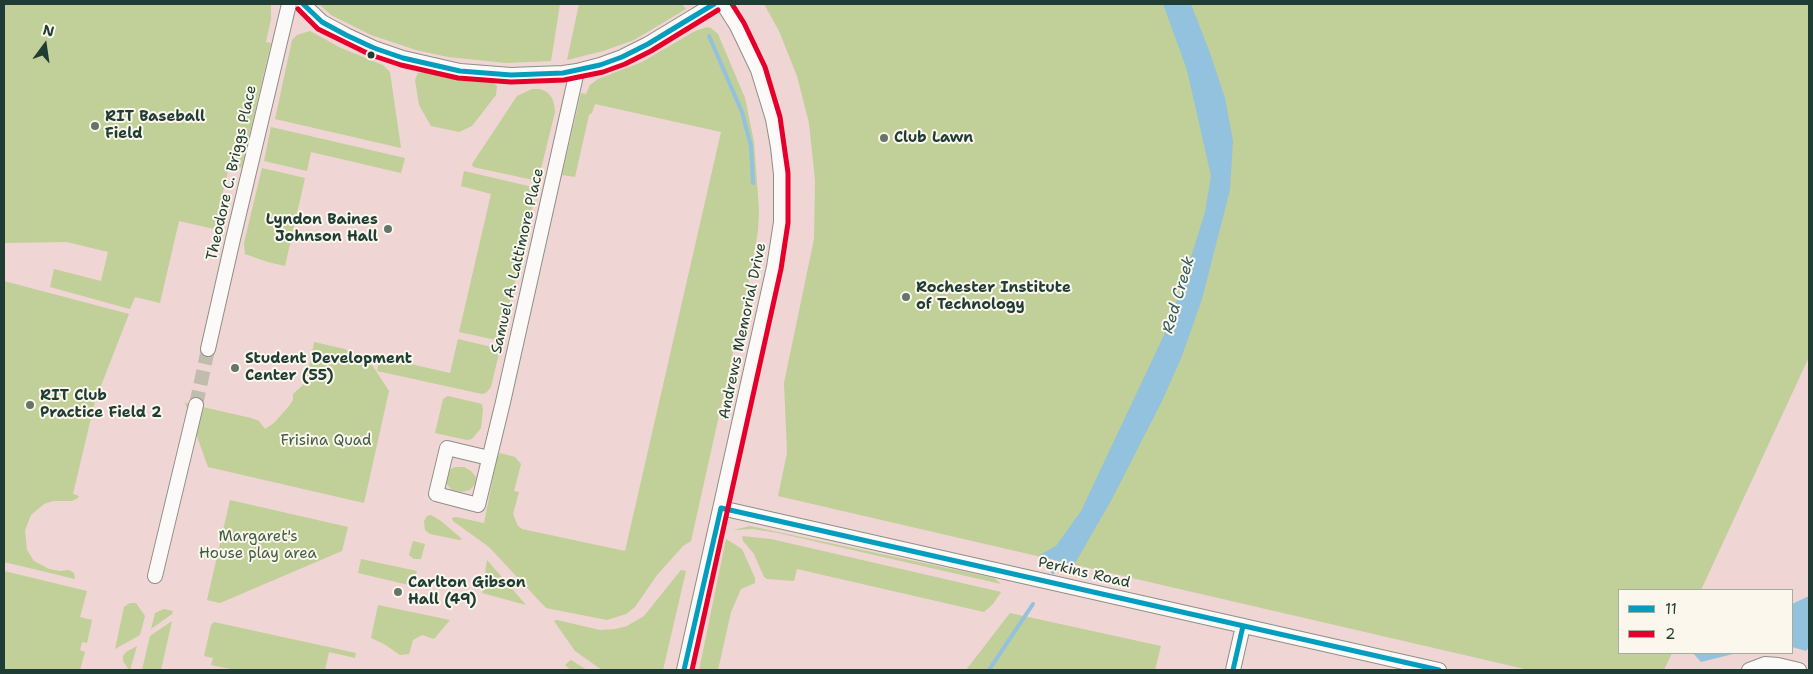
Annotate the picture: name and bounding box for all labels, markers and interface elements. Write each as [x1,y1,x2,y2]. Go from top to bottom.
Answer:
north arrow [20,20,70,70]
text: N [41,20,56,41]
unlabelled marker [366,50,376,60]
street label: Theodore C. Briggs Place [203,84,261,262]
place label: RIT Baseball Field [105,108,205,143]
marker: RIT Baseball Field [89,120,101,132]
place label: Club Lawn [894,129,973,147]
marker: Club Lawn [878,132,890,144]
street label: Samuel A. Lattimore Place [488,167,548,355]
place label: Lyndon Baines Johnson Hall [266,211,378,246]
marker: Lyndon Baines Johnson Hall [382,223,394,235]
street label: Andrews Memorial Drive [715,241,771,421]
water label: Red Creek [1159,254,1199,336]
place label: Rochester Institute of Technology [916,279,1071,314]
marker: Rochester Institute of Technology [900,291,912,303]
place label: Student Development Center (55) [245,350,412,385]
marker: Student Development Center (55) [229,362,241,374]
place label: RIT Club Practice Field 2 [40,387,162,422]
marker: RIT Club Practice Field 2 [24,399,36,411]
park label: Frisina Quad [280,432,372,450]
park label: Margaret's House play area [199,528,317,563]
street label: Perkins Road [1036,554,1132,592]
place label: Carlton Gibson Hall (49) [408,574,526,609]
marker: Carlton Gibson Hall (49) [392,586,404,598]
legend [1618,589,1793,654]
text: 11 [1665,599,1677,619]
text: 2 [1665,624,1676,644]

